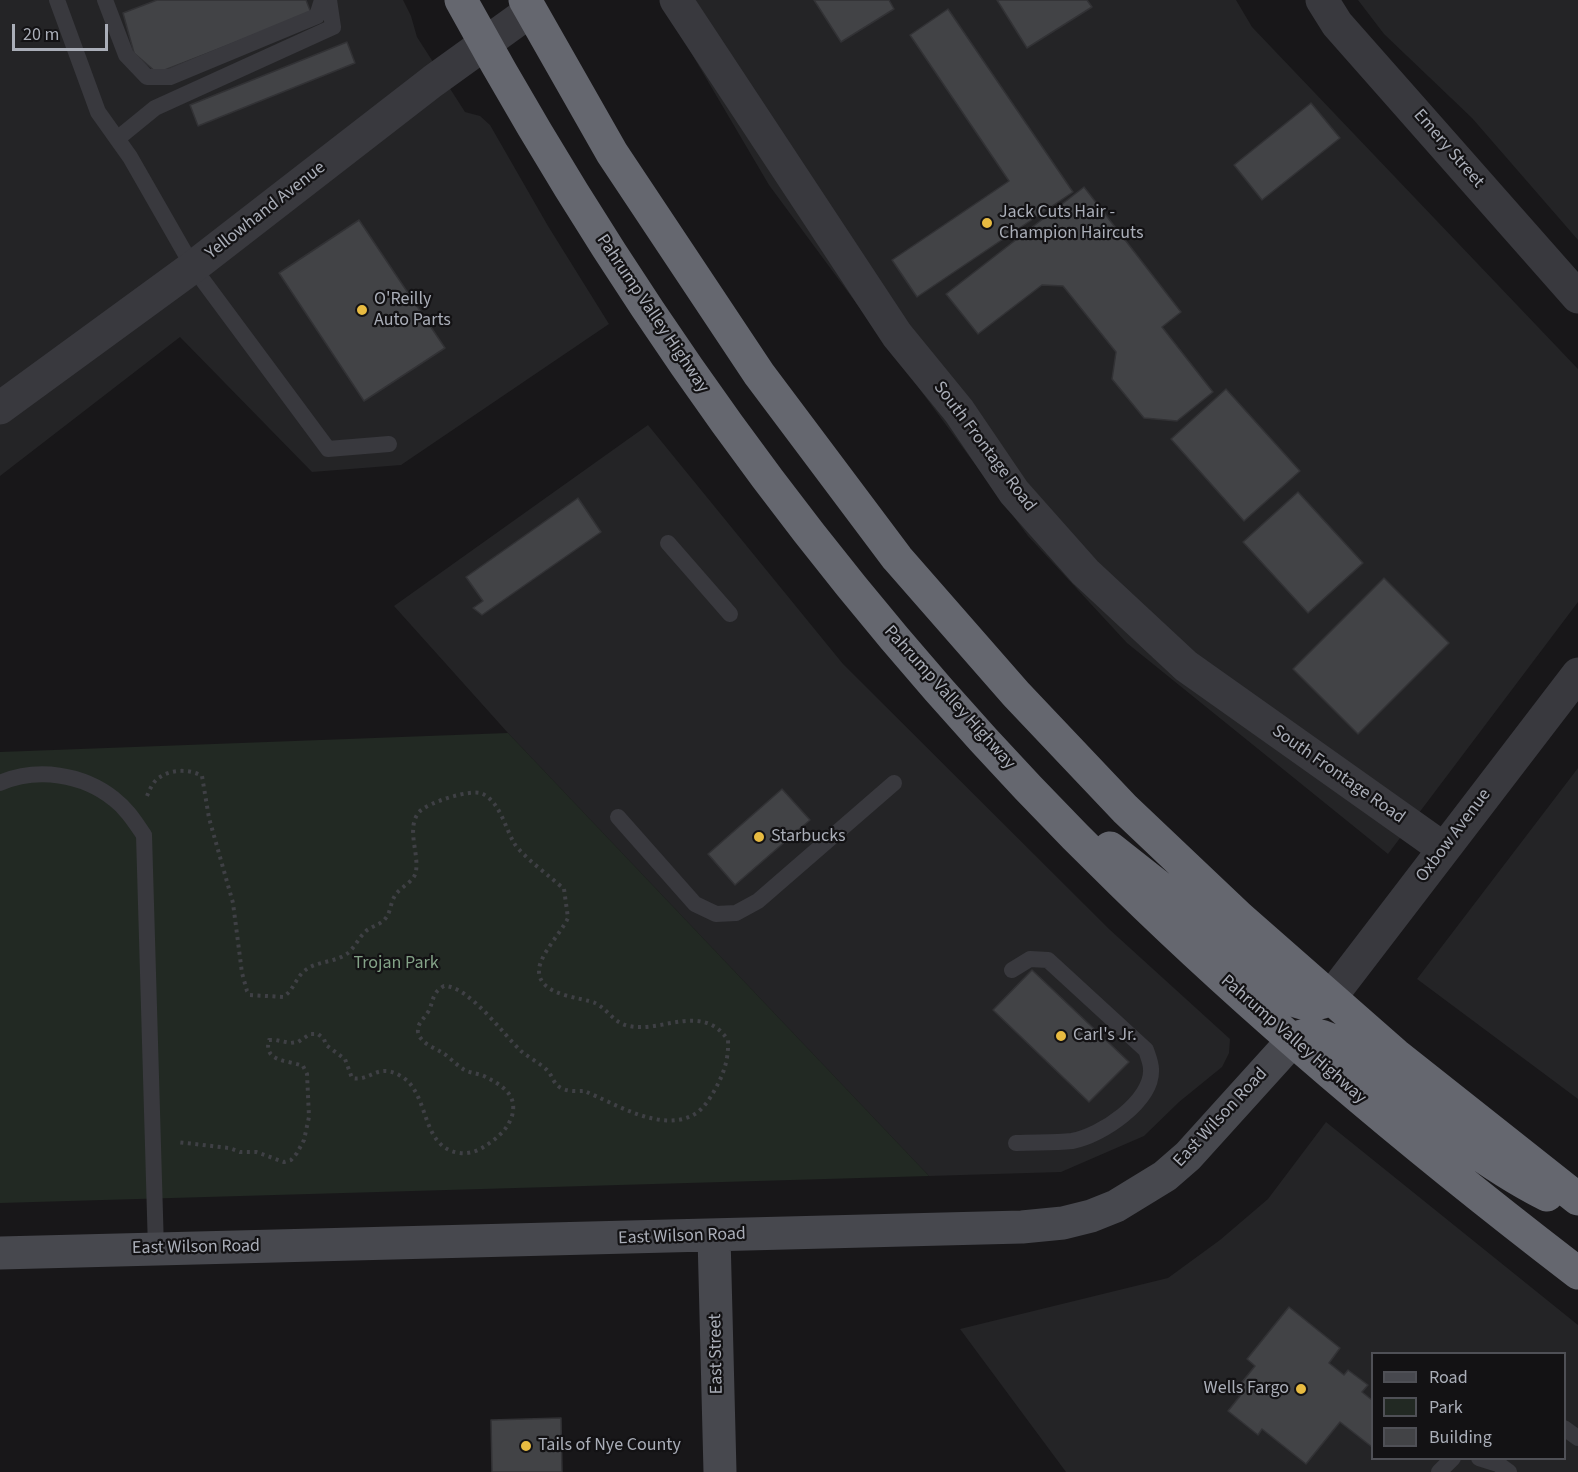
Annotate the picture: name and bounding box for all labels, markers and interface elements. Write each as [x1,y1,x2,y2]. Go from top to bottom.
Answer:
scale bar [15,12,111,50]
text: 20 m [23,22,59,47]
street label: Emery Street [1408,105,1488,193]
street label: Yellowhand Avenue [202,157,330,265]
place label: Jack Cuts Hair - Champion Haircuts [999,202,1143,244]
marker: Jack Cuts Hair - Champion Haircuts [980,216,994,230]
street label: Pahrump Valley Highway [591,231,713,397]
place label: O'Reilly Auto Parts [374,289,451,332]
marker: O'Reilly Auto Parts [355,303,369,317]
street label: South Frontage Road [928,378,1040,516]
street label: Pahrump Valley Highway [879,622,1019,774]
street label: South Frontage Road [1267,721,1409,829]
street label: Oxbow Avenue [1412,785,1496,887]
place label: Starbucks [771,826,846,848]
marker: Starbucks [752,830,766,844]
park label: Trojan Park [353,953,439,975]
street label: Pahrump Valley Highway [1216,971,1370,1109]
place label: Carl's Jr. [1073,1025,1137,1047]
marker: Carl's Jr. [1054,1029,1068,1043]
street label: East Wilson Road [1169,1064,1273,1172]
street label: East Wilson Road [618,1224,746,1250]
street label: East Wilson Road [132,1236,260,1260]
street label: East Street [705,1314,729,1394]
legend [1371,1352,1566,1460]
text: Road [1429,1365,1468,1390]
place label: Wells Fargo [1204,1378,1289,1400]
marker: Wells Fargo [1294,1382,1308,1396]
text: Park [1429,1395,1463,1420]
text: Building [1429,1425,1492,1450]
place label: Tails of Nye County [538,1435,681,1457]
marker: Tails of Nye County [519,1439,533,1453]

